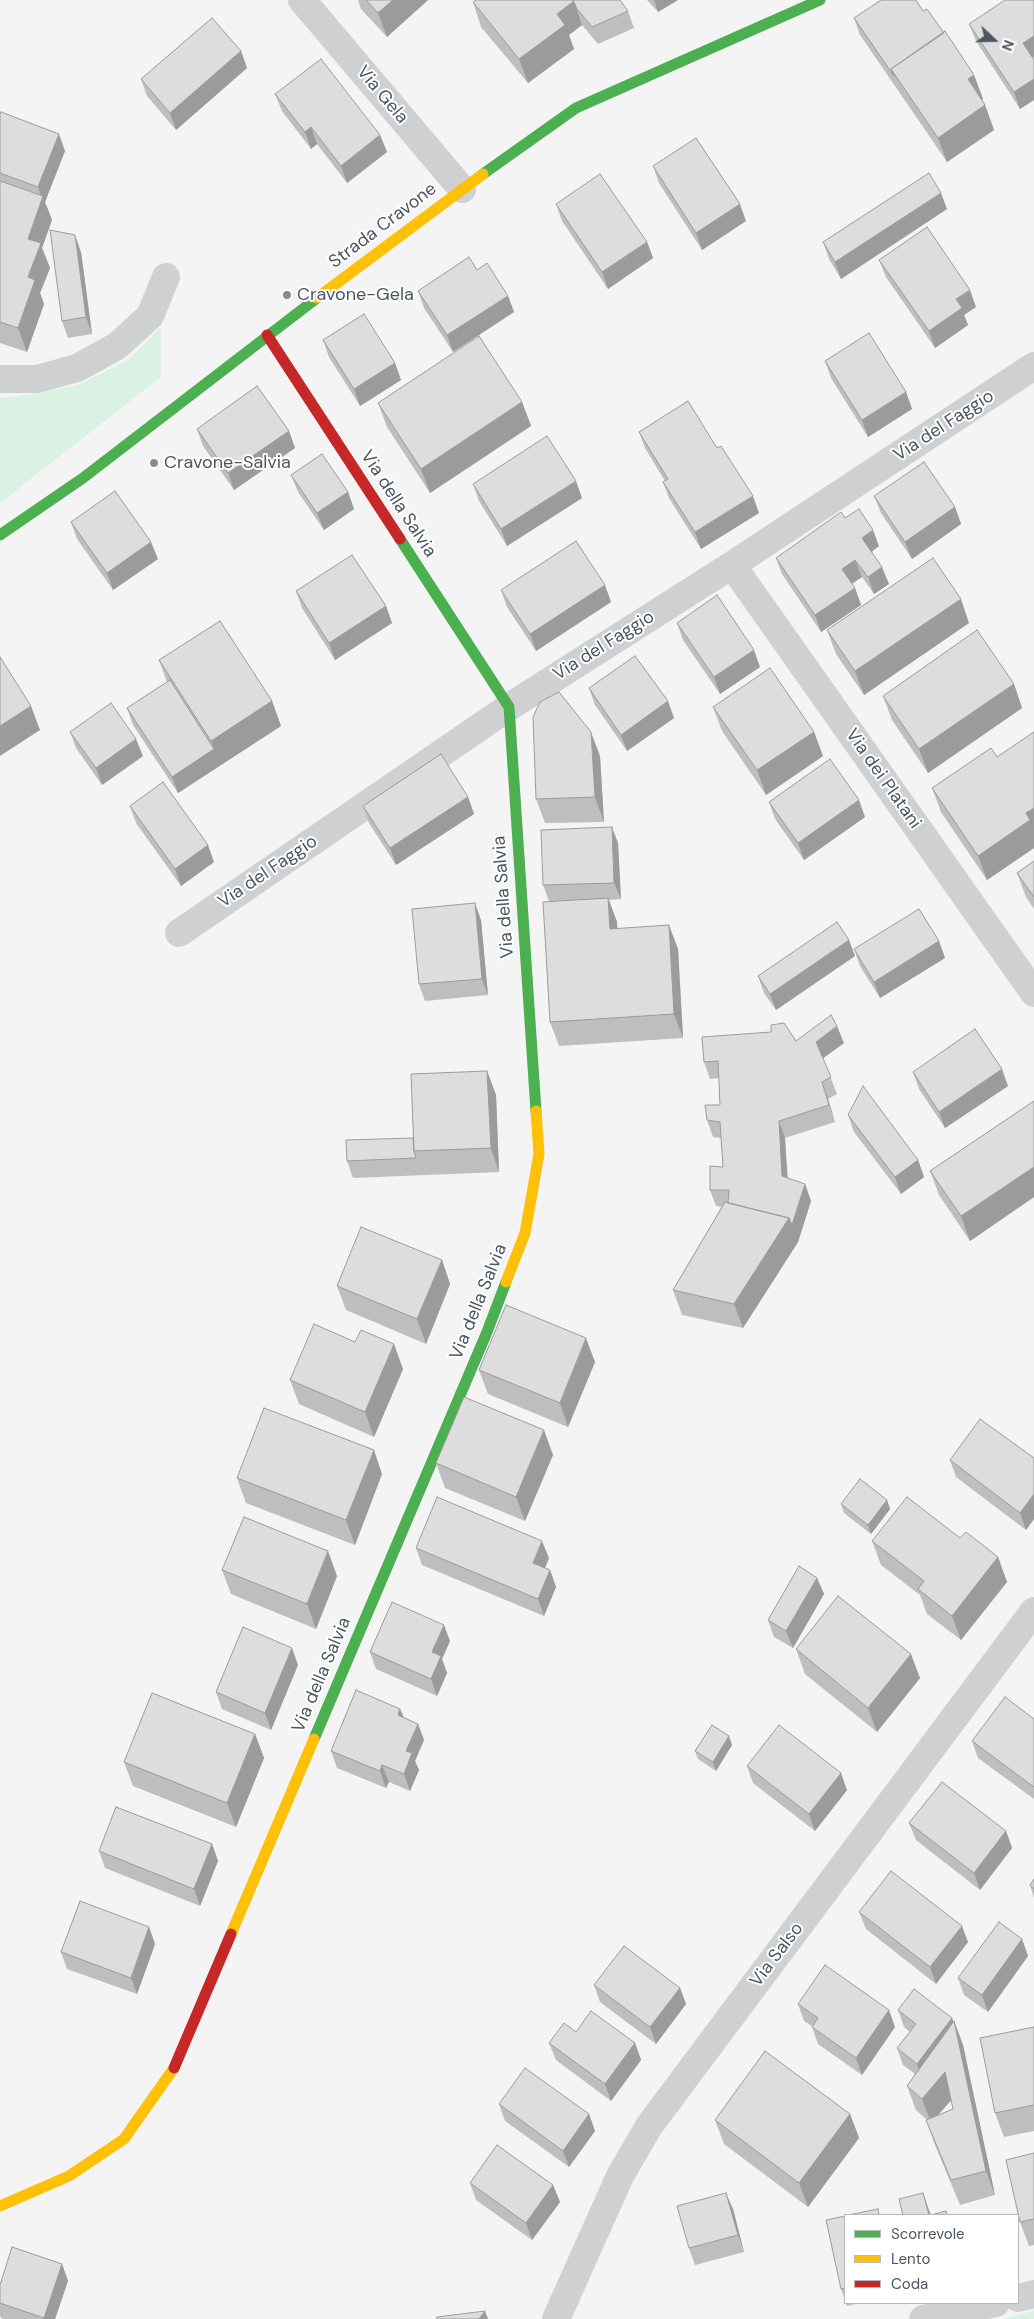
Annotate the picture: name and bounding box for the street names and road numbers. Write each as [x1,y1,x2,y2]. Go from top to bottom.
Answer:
street label: Via Gela [352,62,412,128]
street label: Strada Cravone [325,179,441,273]
street label: Via del Faggio [890,386,998,466]
street label: Via della Salvia [355,447,441,561]
street label: Via del Faggio [549,606,659,686]
street label: Via dei Platani [841,725,925,833]
street label: Via del Faggio [214,831,322,913]
street label: Via della Salvia [489,835,519,959]
street label: Via della Salvia [446,1241,512,1363]
street label: Via della Salvia [288,1614,356,1736]
street label: Via Salso [746,1919,808,1991]

